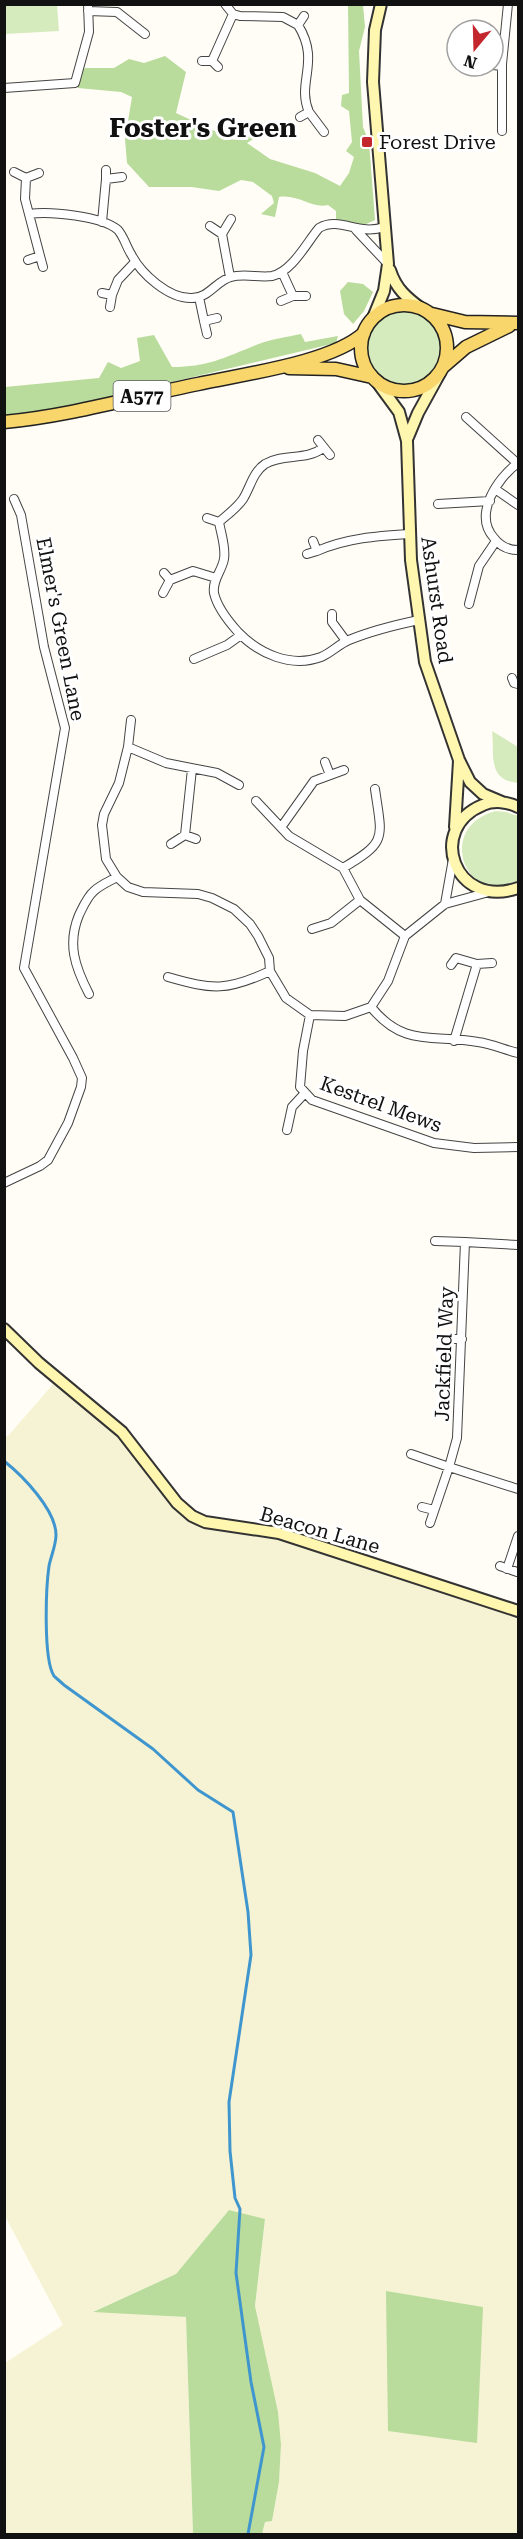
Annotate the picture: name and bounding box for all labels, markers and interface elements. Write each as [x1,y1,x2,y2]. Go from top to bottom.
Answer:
north arrow [445,18,505,78]
text: N [461,51,479,73]
district label: Foster's Green [109,113,297,143]
place label: Forest Drive [379,130,496,154]
marker: Forest Drive [360,135,374,149]
road number: A577 [114,381,170,411]
street label: Elmer's Green Lane [31,535,91,723]
street label: Ashurst Road [416,535,458,665]
street label: Kestrel Mews [317,1071,445,1137]
street label: Jackfield Way [430,1286,458,1422]
street label: Beacon Lane [257,1501,383,1559]

